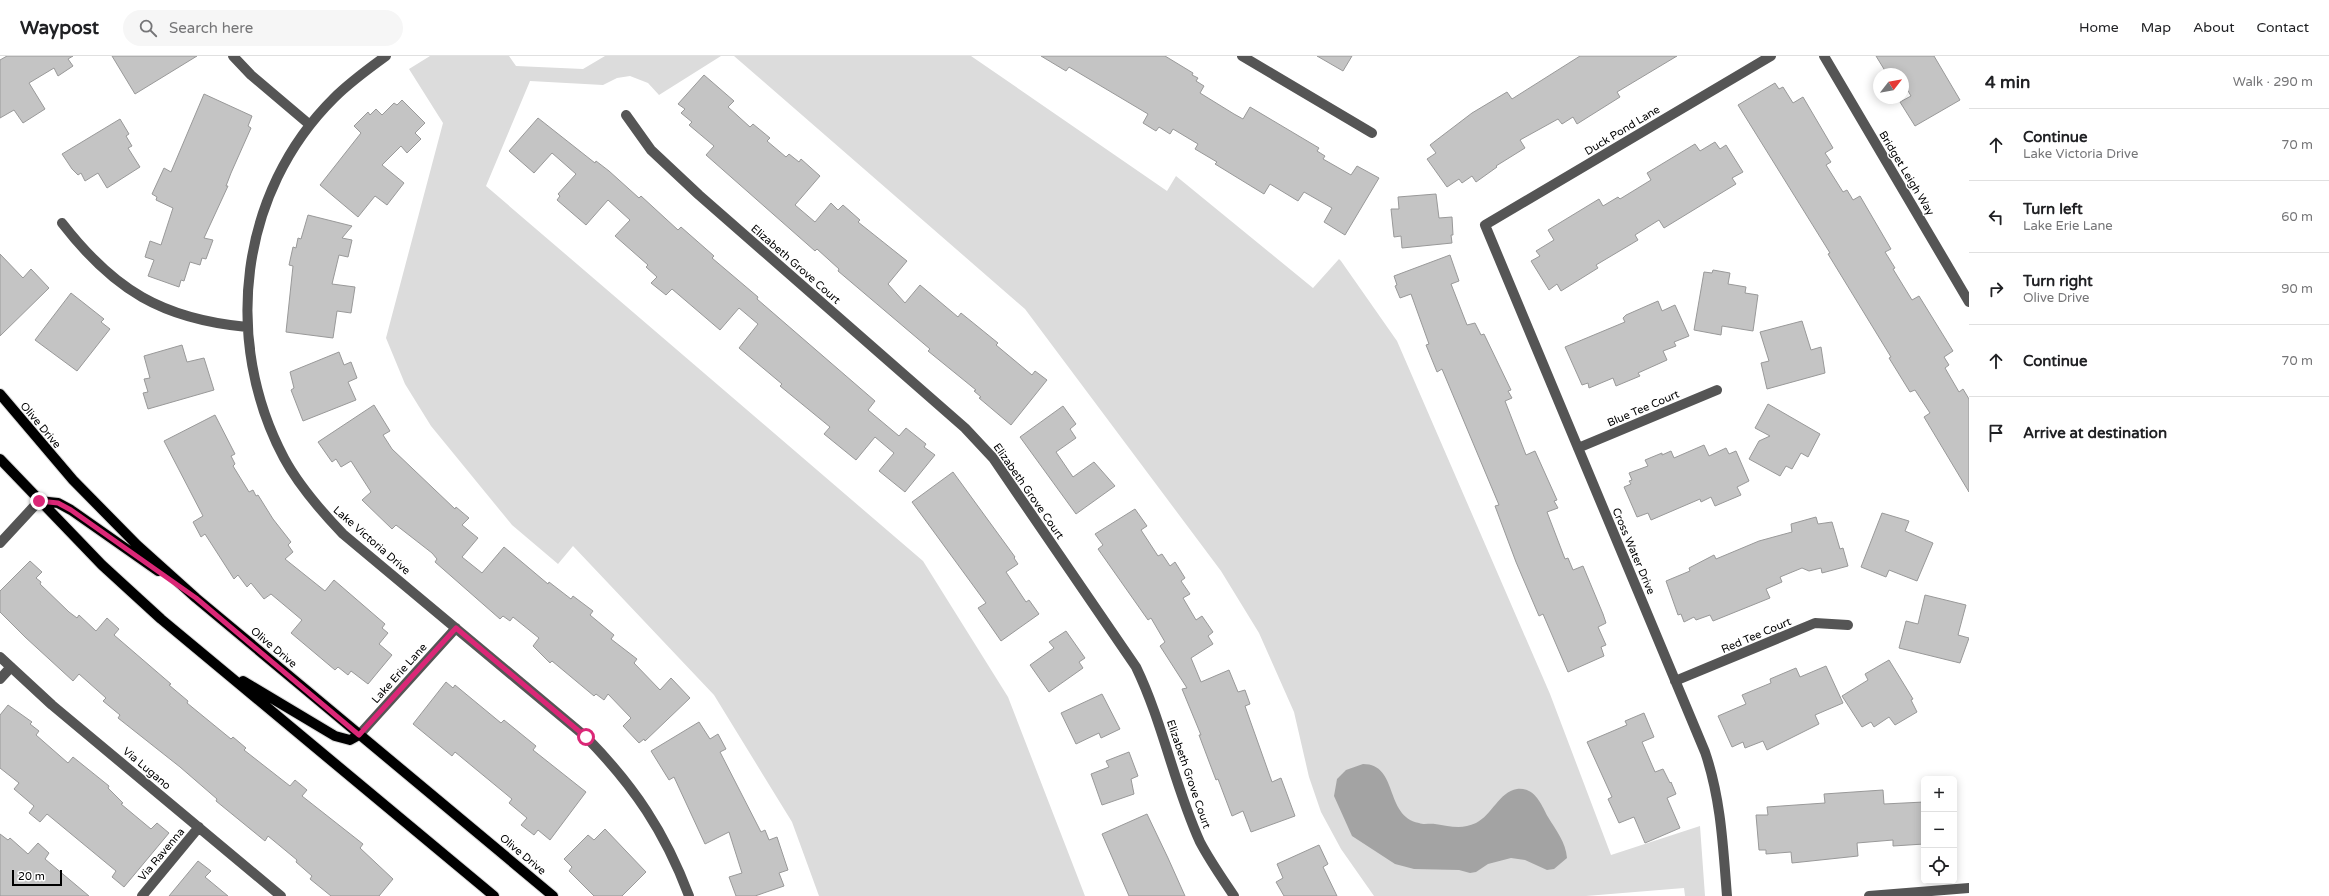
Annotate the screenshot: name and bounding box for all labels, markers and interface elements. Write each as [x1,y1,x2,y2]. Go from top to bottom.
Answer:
search box [123,10,403,46]
text: Waypost [20,17,99,39]
icon: search [137,17,159,39]
text: Search here [169,19,253,37]
text: Home [2079,19,2119,36]
text: Map [2141,19,2171,36]
text: About [2193,19,2235,36]
text: Contact [2257,19,2309,36]
north arrow [1873,68,1909,104]
text: 4 min [1985,72,2030,93]
text: Walk · 290 m [2233,74,2313,90]
street label: Duck Pond Lane [1582,103,1662,158]
text: Continue [2023,128,2087,146]
street label: Bridget Leigh Way [1876,129,1937,218]
icon: ahead [1985,134,2007,156]
text: 70 m [2281,137,2313,153]
text: Lake Victoria Drive [2023,146,2138,162]
text: Turn left [2023,200,2083,218]
icon: left [1985,206,2007,228]
text: 60 m [2281,209,2313,225]
text: Lake Erie Lane [2023,218,2113,234]
street label: Elizabeth Grove Court [748,222,843,307]
text: Turn right [2023,272,2093,290]
icon: right [1985,278,2007,300]
text: 90 m [2281,281,2313,297]
text: Olive Drive [2023,290,2089,306]
icon: ahead [1985,350,2007,372]
text: Continue [2023,352,2087,370]
text: 70 m [2281,353,2313,369]
street label: Blue Tee Court [1605,388,1681,429]
street label: Olive Drive [18,400,64,451]
icon: arrive [1985,422,2007,444]
text: Arrive at destination [2023,424,2167,442]
street label: Elizabeth Grove Court [991,441,1067,542]
route end [30,492,48,510]
street label: Lake Victoria Drive [331,503,413,577]
street label: Cross Water Drive [1609,506,1658,597]
street label: Red Tee Court [1719,615,1793,656]
street label: Olive Drive [248,624,299,670]
street label: Lake Erie Lane [369,641,430,706]
street label: Elizabeth Grove Court [1164,718,1213,830]
route start [577,728,595,746]
street label: Via Lugano [120,744,174,792]
map controls [1921,776,1957,884]
button: + [1921,776,1957,812]
button: − [1921,812,1957,848]
street label: Via Ravenna [136,825,187,883]
street label: Olive Drive [497,831,548,877]
button: locate [1921,848,1957,884]
scale bar [12,868,62,887]
text: 20 m [18,870,45,883]

